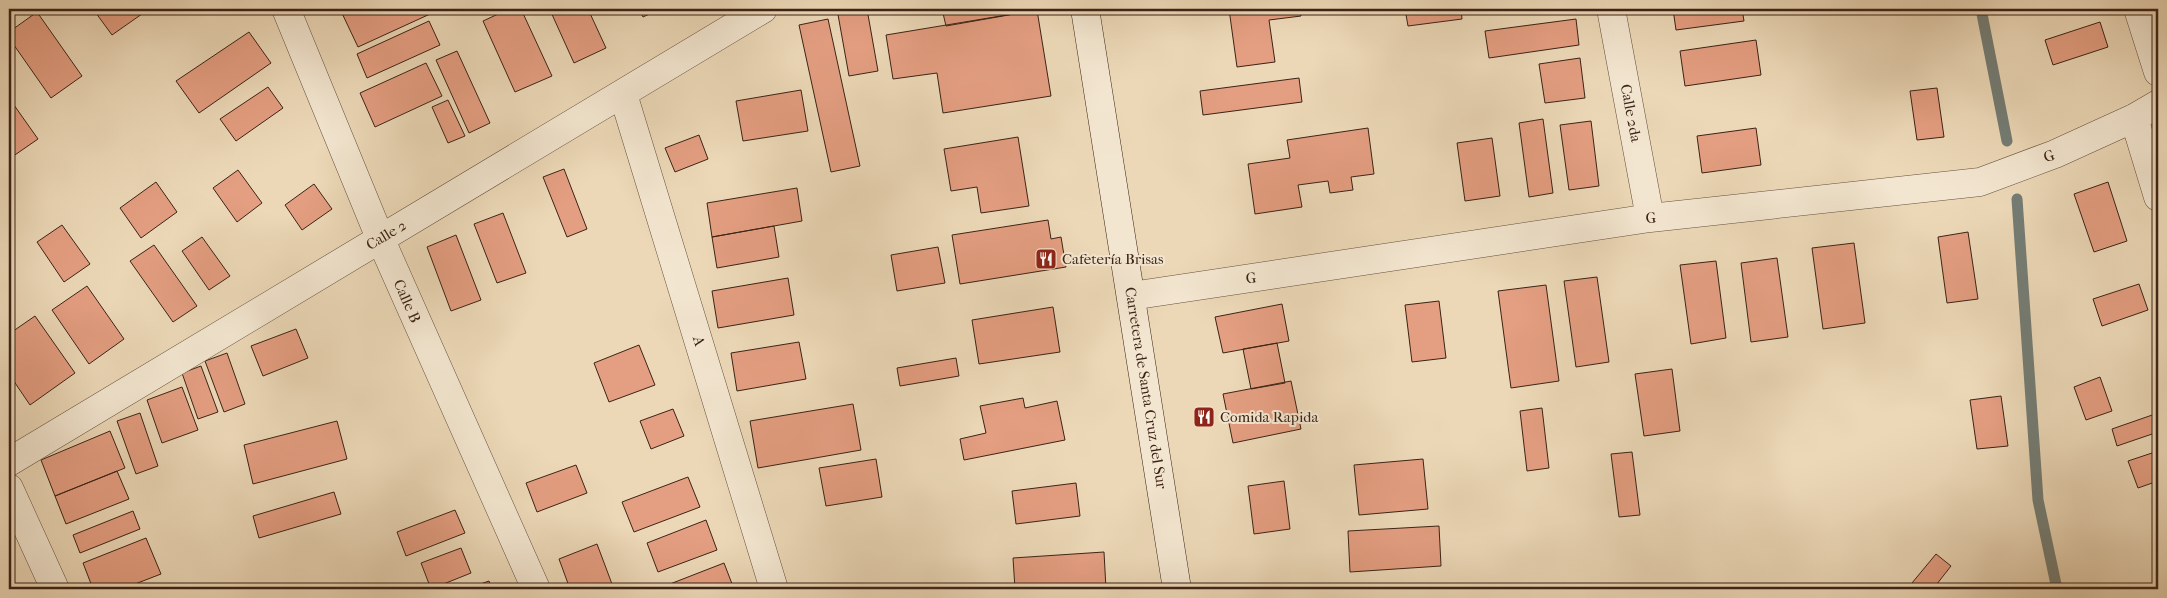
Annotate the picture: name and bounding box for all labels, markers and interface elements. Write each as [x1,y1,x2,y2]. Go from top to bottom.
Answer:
street label: Calle 2da [1617,82,1646,145]
street label: G [2041,146,2058,166]
street label: G [1645,208,1658,228]
street label: Calle 2 [363,216,410,254]
restaurant icon: Cafetería Brisas [1034,247,1058,271]
place label: Cafetería Brisas [1062,250,1164,268]
street label: G [1244,268,1258,288]
street label: Calle B [389,276,425,326]
street label: Carretera de Santa Cruz del Sur [1121,286,1171,491]
street label: A [689,333,709,349]
restaurant icon: Comida Rapida [1192,405,1216,429]
place label: Comida Rapida [1220,408,1319,426]

